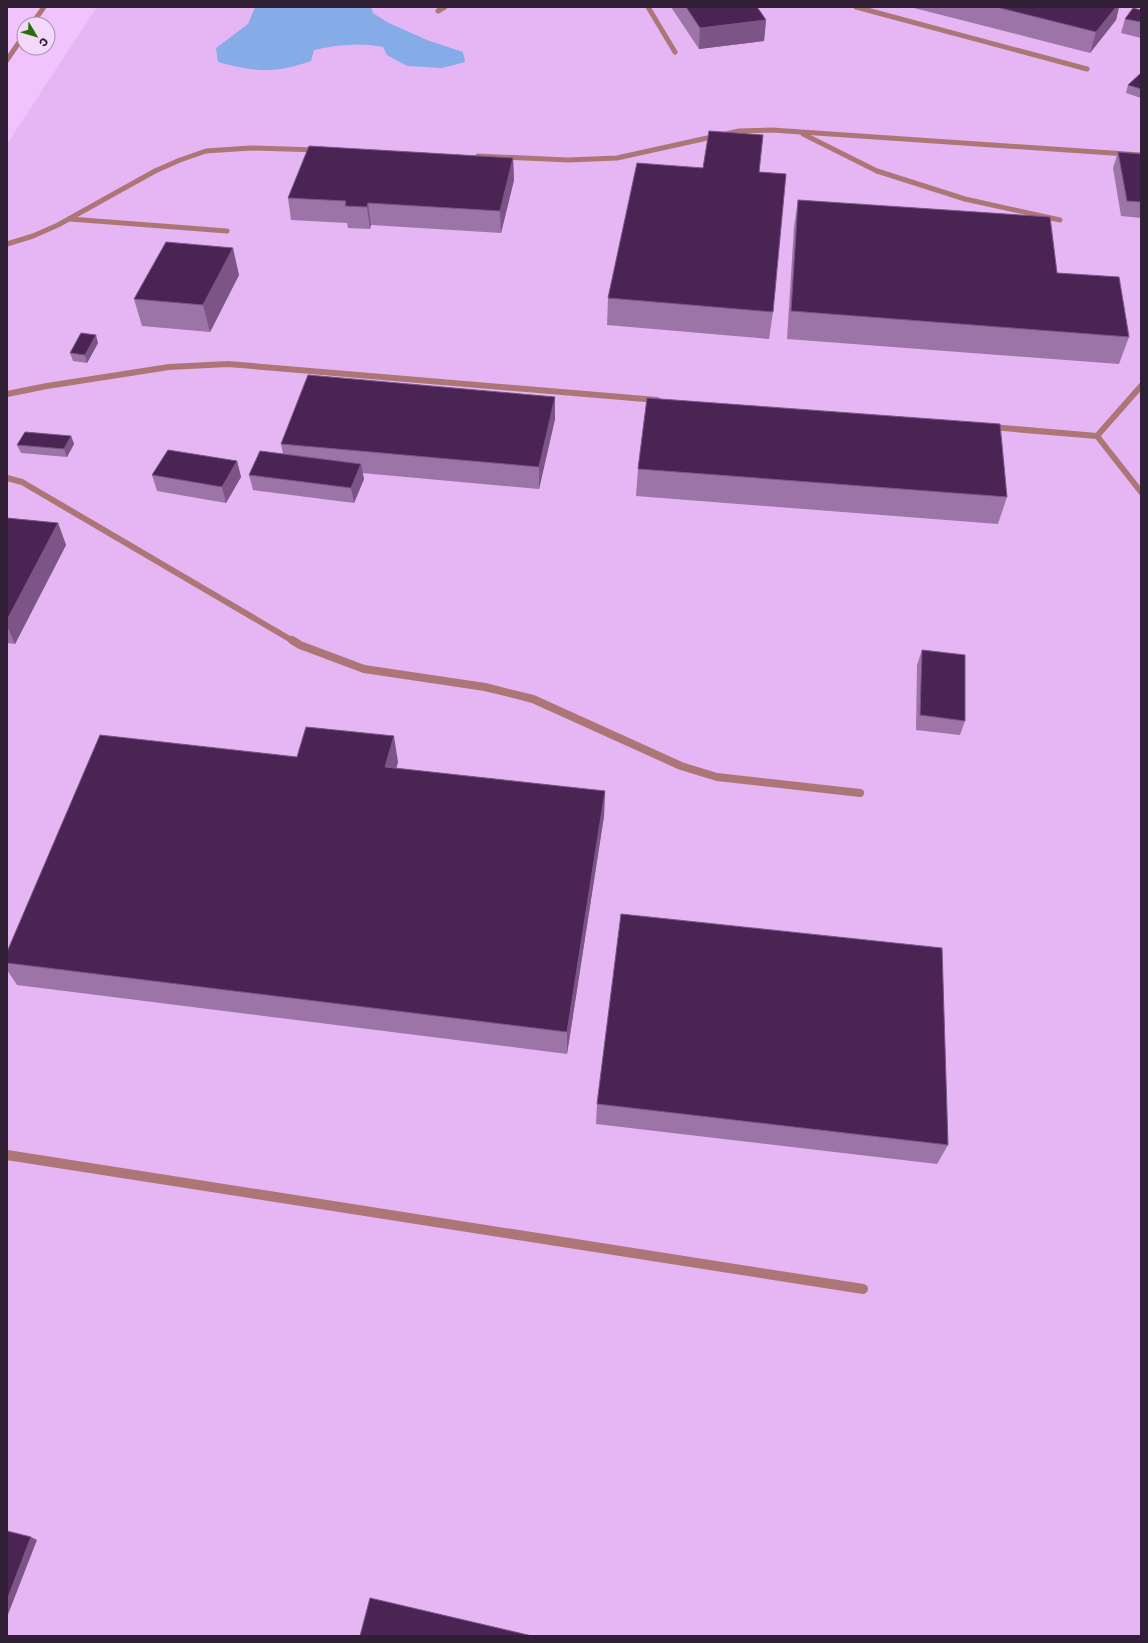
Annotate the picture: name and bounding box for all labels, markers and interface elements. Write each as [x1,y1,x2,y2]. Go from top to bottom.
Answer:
north arrow [16,16,56,56]
text: С [36,35,51,49]

